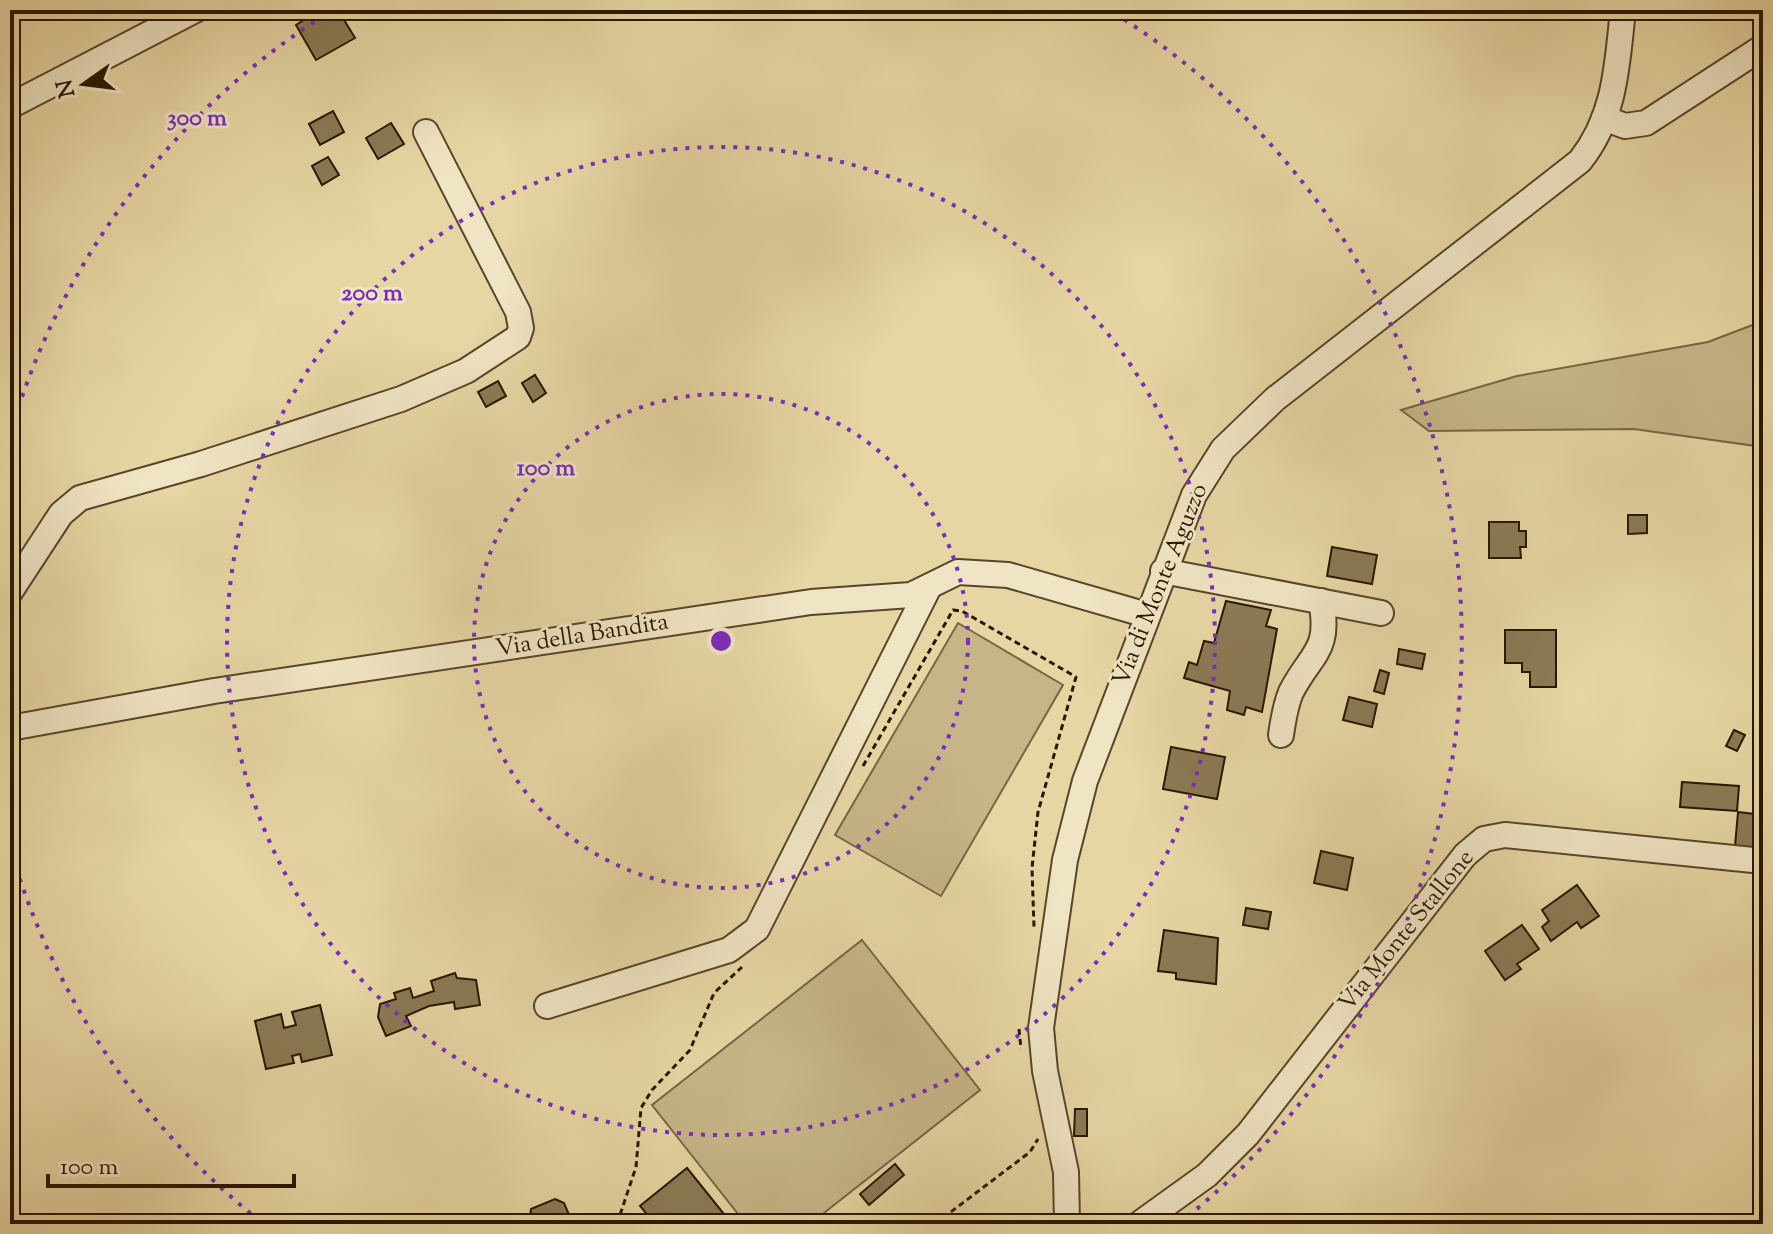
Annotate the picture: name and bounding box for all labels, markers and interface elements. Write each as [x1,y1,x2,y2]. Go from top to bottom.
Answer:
north arrow [44,44,124,124]
text: N [50,75,85,101]
text: 300 m [167,102,227,136]
text: 200 m [341,277,403,311]
text: 100 m [517,452,575,486]
street label: Via di Monte Aguzzo [1105,479,1217,691]
street label: Via della Bandita [493,606,671,666]
centre of rings [707,627,735,655]
street label: Via Monte Stallone [1331,843,1483,1019]
scale bar [48,1138,294,1188]
text: 100 m [60,1151,118,1185]

